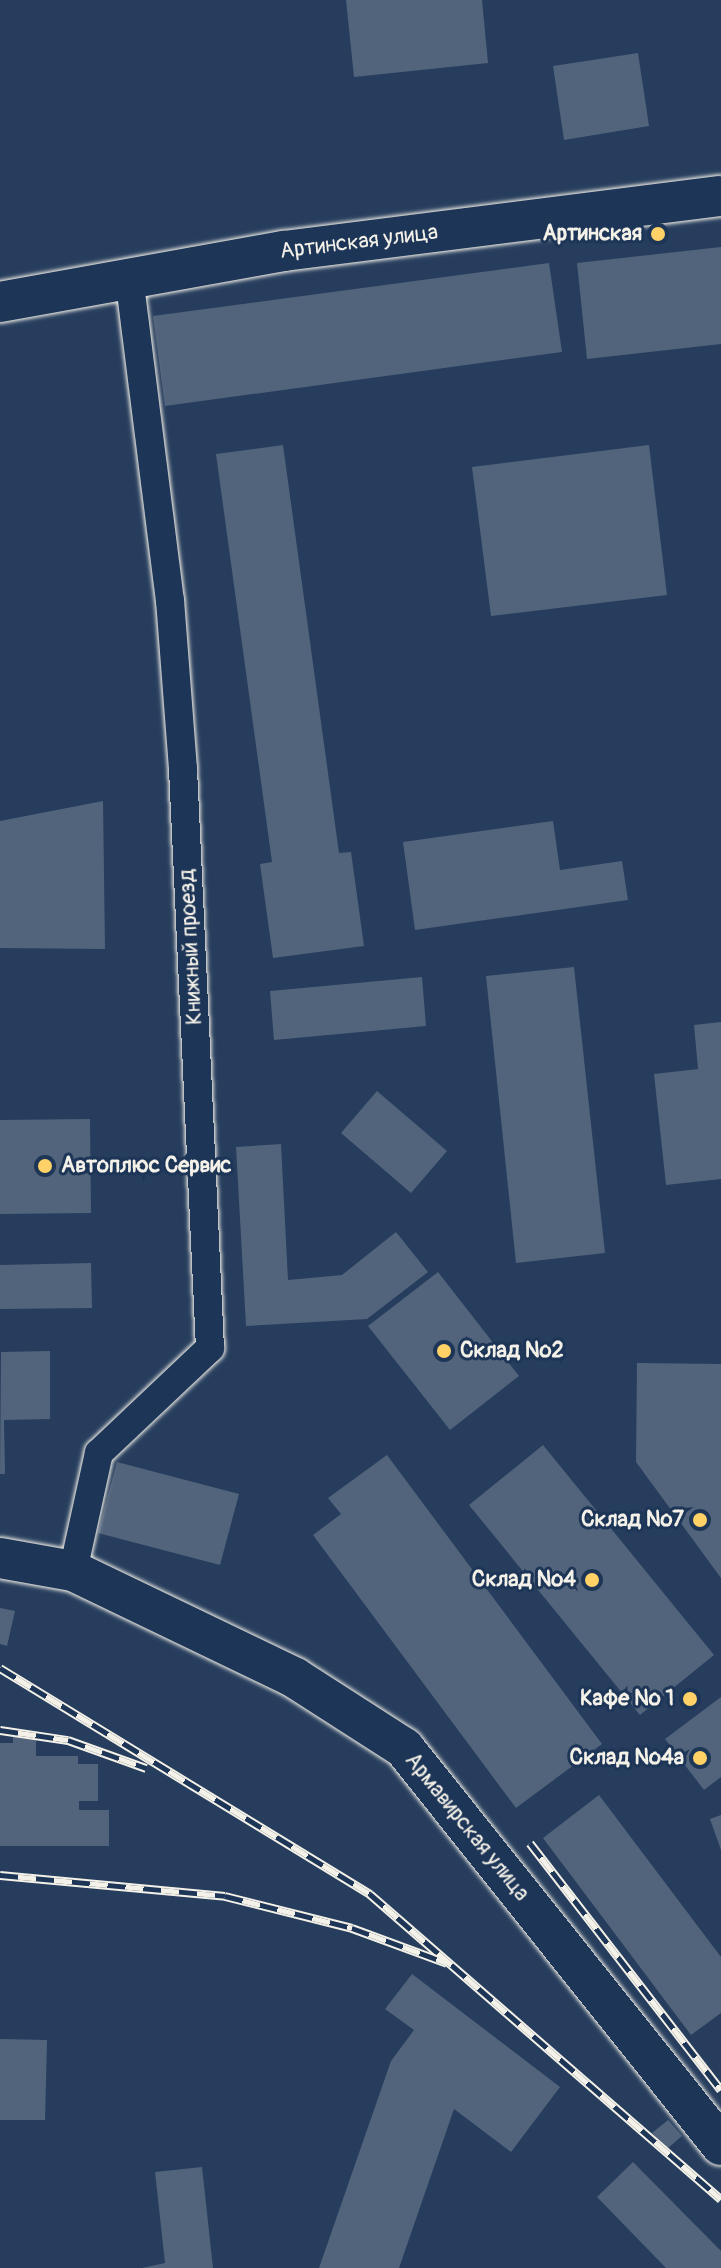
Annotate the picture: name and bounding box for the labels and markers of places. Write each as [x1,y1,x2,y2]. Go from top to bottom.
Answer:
place label: Артинская [542,221,642,247]
marker: Артинская [649,225,667,243]
place label: Автоплюс Сервис [61,1153,231,1179]
marker: Автоплюс Сервис [36,1157,54,1175]
place label: Склад №2 [460,1338,564,1364]
marker: Склад №2 [435,1342,453,1360]
place label: Склад №7 [581,1507,684,1533]
marker: Склад №7 [691,1511,709,1529]
place label: Склад №4 [472,1567,576,1593]
marker: Склад №4 [583,1571,601,1589]
place label: Кафе № 1 [580,1686,674,1712]
marker: Кафе № 1 [681,1690,699,1708]
place label: Склад №4а [570,1745,684,1771]
marker: Склад №4а [691,1749,709,1767]

